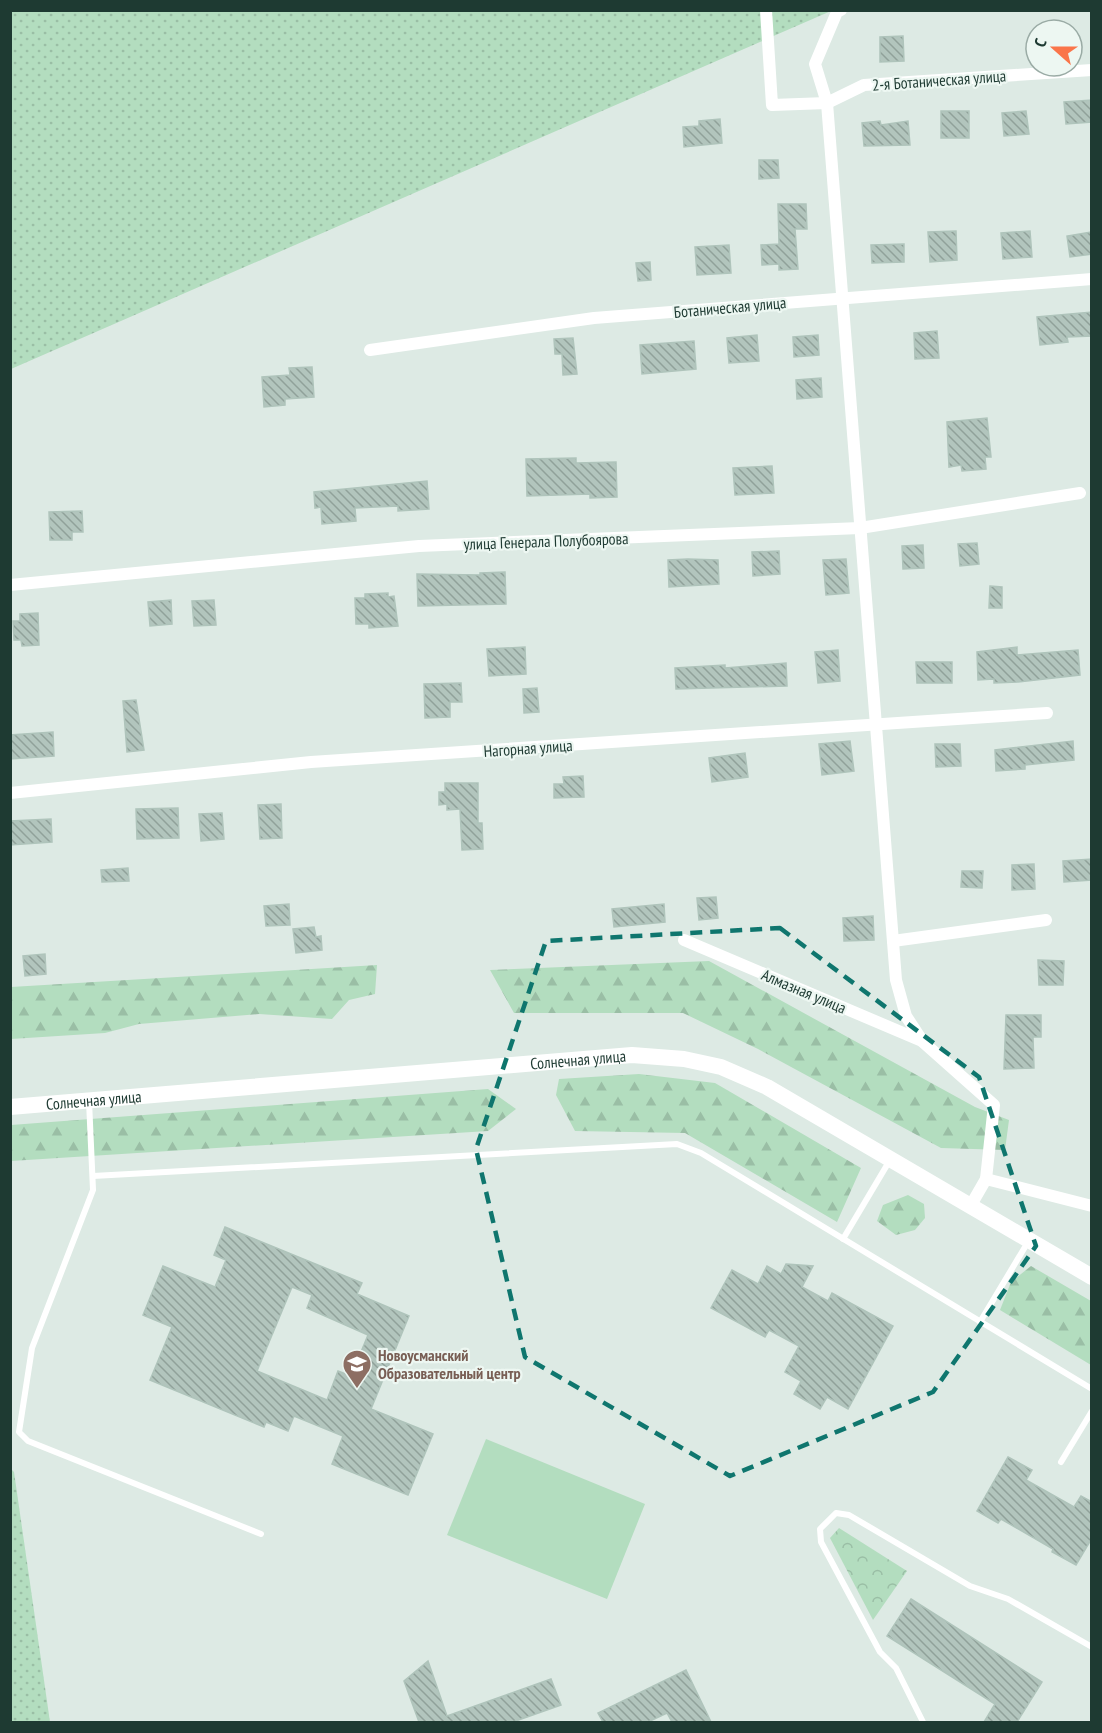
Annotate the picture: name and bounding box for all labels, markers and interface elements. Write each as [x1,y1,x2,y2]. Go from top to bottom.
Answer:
north arrow [1024,18,1084,78]
text: С [1029,35,1051,50]
street label: 2-я Ботаническая улица [871,65,1007,95]
street label: Ботаническая улица [673,292,787,322]
street label: улица Генерала Полубоярова [463,528,629,554]
street label: Нагорная улица [483,735,573,761]
street label: Алмазная улица [759,964,849,1018]
street label: Солнечная улица [529,1046,627,1073]
street label: Солнечная улица [45,1086,142,1114]
place label: Новоусманский Образовательный центр [378,1345,521,1383]
school or university icon: Новоусманский Образовательный центр [341,1348,373,1390]

